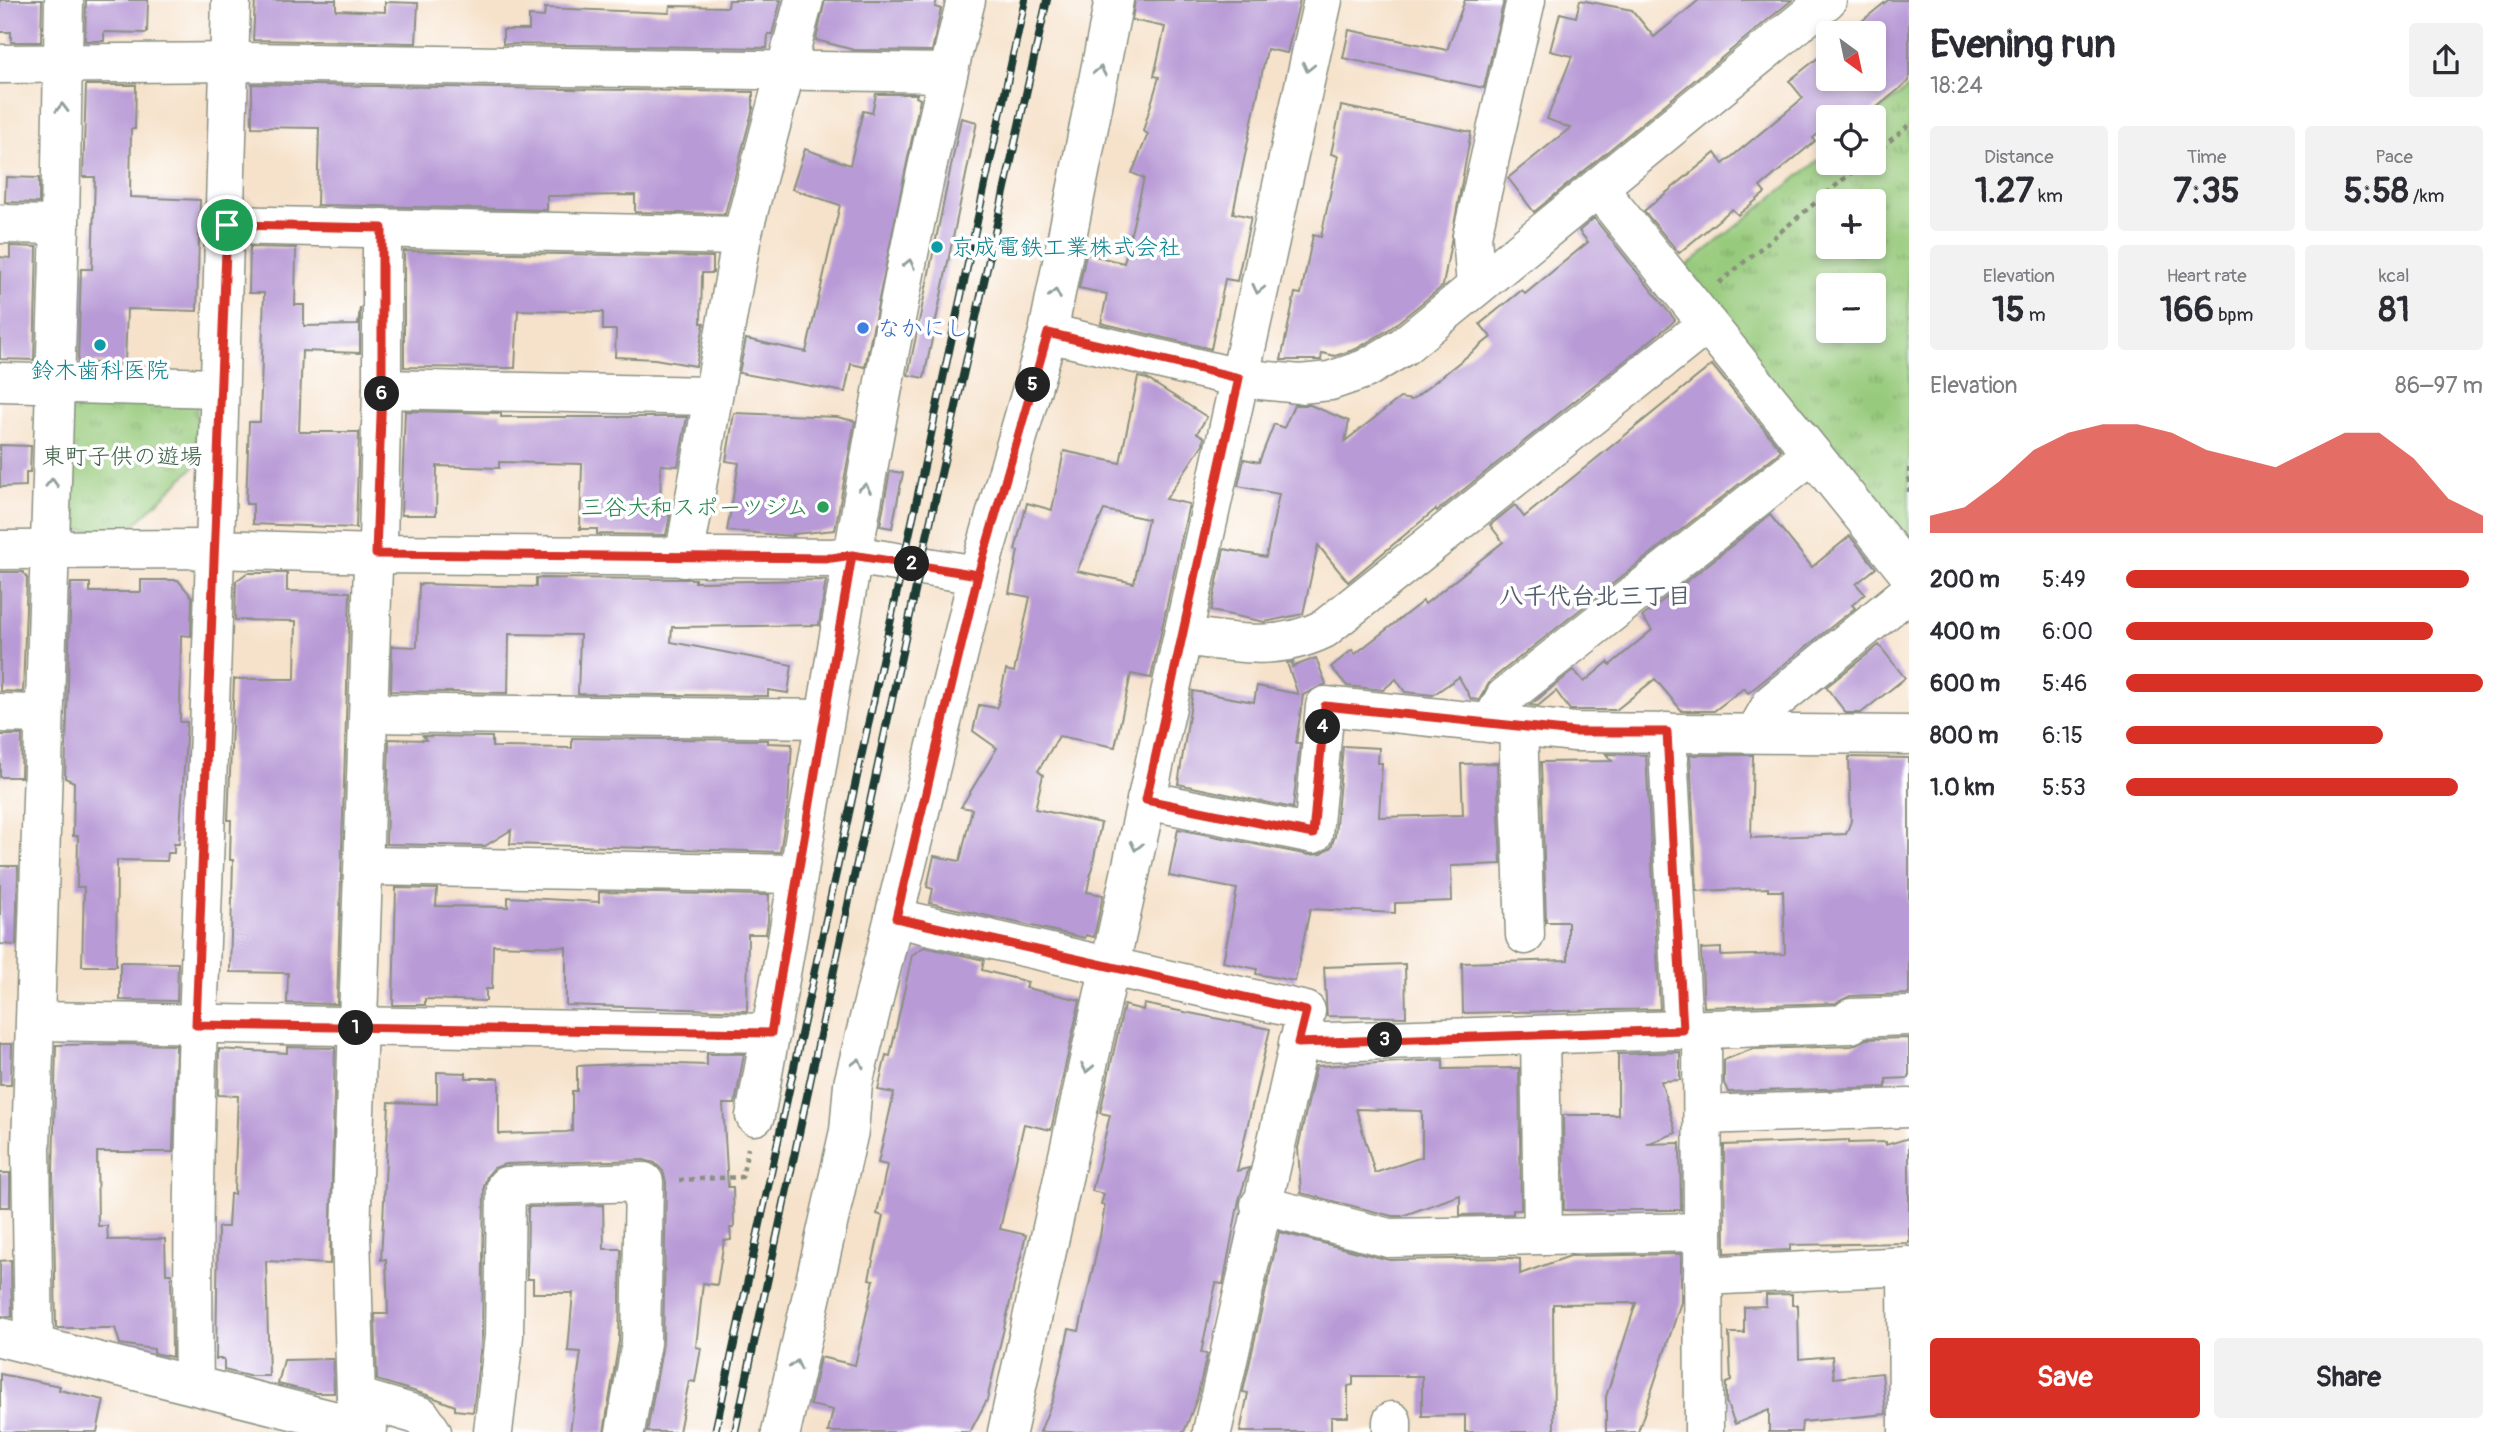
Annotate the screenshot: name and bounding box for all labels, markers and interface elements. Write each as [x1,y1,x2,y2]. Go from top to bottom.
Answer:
north arrow [1816,21,1886,91]
map controls [1816,21,1886,343]
text: Evening run [1930,21,2116,69]
button: share [2409,23,2483,97]
one-way arrow [1302,61,1317,73]
one-way arrow [1091,65,1106,77]
text: 18:24 [1930,71,1983,100]
one-way arrow [54,103,70,113]
button: locate [1816,105,1886,175]
text: Distance [1984,145,2054,169]
text: Time [2187,145,2226,169]
text: Pace [2375,145,2413,169]
text: 1.27 [1975,169,2034,213]
text: 7:35 [2173,169,2240,213]
text: 5:58 [2344,169,2409,213]
text: km [2034,184,2063,208]
text: /km [2409,184,2445,208]
button: + [1816,189,1886,259]
pin [197,195,257,255]
icon: arrive [208,206,246,244]
place label: 京成電鉄工業株式会社 [951,233,1181,262]
marker: 京成電鉄工業株式会社 [929,239,945,255]
one-way arrow [900,258,915,270]
text: Elevation [1983,264,2055,288]
text: Heart rate [2166,264,2247,288]
text: kcal [2379,264,2410,288]
button: − [1816,273,1886,343]
one-way arrow [1252,282,1267,294]
one-way arrow [1047,288,1062,300]
text: 15 [1992,288,2025,332]
text: 166 [2160,288,2214,332]
text: 81 [2379,288,2410,332]
text: m [2025,303,2046,327]
text: bpm [2214,303,2253,327]
place label: なかにし [877,314,969,343]
marker: なかにし [855,320,871,336]
marker: 鈴木歯科医院 [92,337,108,353]
place label: 鈴木歯科医院 [31,356,169,385]
pin: 5 [1016,368,1050,402]
text: Elevation [1930,371,2018,400]
text: 86–97 m [2395,371,2483,400]
text: 5 [1027,372,1038,396]
pin: 6 [364,376,400,412]
text: 6 [376,381,387,405]
park label: 東町子供の遊場 [42,442,203,471]
one-way arrow [44,477,60,488]
one-way arrow [857,482,872,494]
place label: 三谷大和スポーツジム [580,493,809,522]
marker: 三谷大和スポーツジム [815,499,831,515]
pin: 2 [894,546,930,582]
text: 2 [906,551,917,575]
text: 200 m [1930,565,2000,594]
text: 5:49 [2042,565,2086,594]
district label: 八千代台北三丁目 [1499,582,1691,611]
text: 400 m [1930,617,2000,646]
text: 6:00 [2042,617,2093,646]
text: 600 m [1930,669,2000,698]
text: 5:46 [2042,669,2087,698]
pin: 4 [1306,710,1340,744]
text: 4 [1317,714,1328,738]
text: 800 m [1930,721,1998,750]
text: 6:15 [2042,721,2083,750]
text: 1.0 km [1930,773,1995,802]
text: 5:53 [2042,773,2086,802]
one-way arrow [1130,840,1144,852]
pin: 1 [338,1010,374,1046]
text: 1 [352,1015,359,1039]
pin: 3 [1368,1023,1402,1058]
text: 3 [1379,1027,1390,1051]
one-way arrow [850,1057,864,1069]
one-way arrow [1080,1062,1095,1074]
button: Save [1930,1338,2200,1418]
button: Share [2214,1338,2483,1418]
one-way arrow [788,1359,803,1371]

